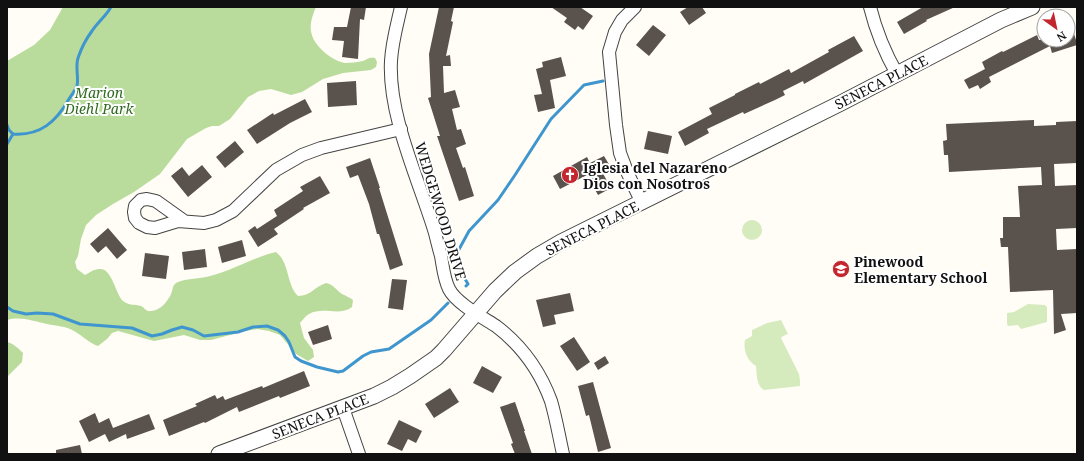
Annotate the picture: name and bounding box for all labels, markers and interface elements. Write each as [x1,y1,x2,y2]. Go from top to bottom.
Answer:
north arrow [1036,8,1076,48]
text: N [1054,28,1069,46]
street label: SENECA PLACE [831,50,931,114]
park label: Marion Diehl Park [64,83,134,118]
street label: WEDGEWOOD DRIVE [411,140,471,283]
place label: Iglesia del Nazareno Dios con Nosotros [583,158,727,193]
church icon: Iglesia del Nazareno Dios con Nosotros [560,165,580,185]
street label: SENECA PLACE [542,196,642,260]
place label: Pinewood Elementary School [854,252,987,287]
school or university icon: Pinewood Elementary School [831,259,851,279]
street label: SENECA PLACE [269,389,371,443]

